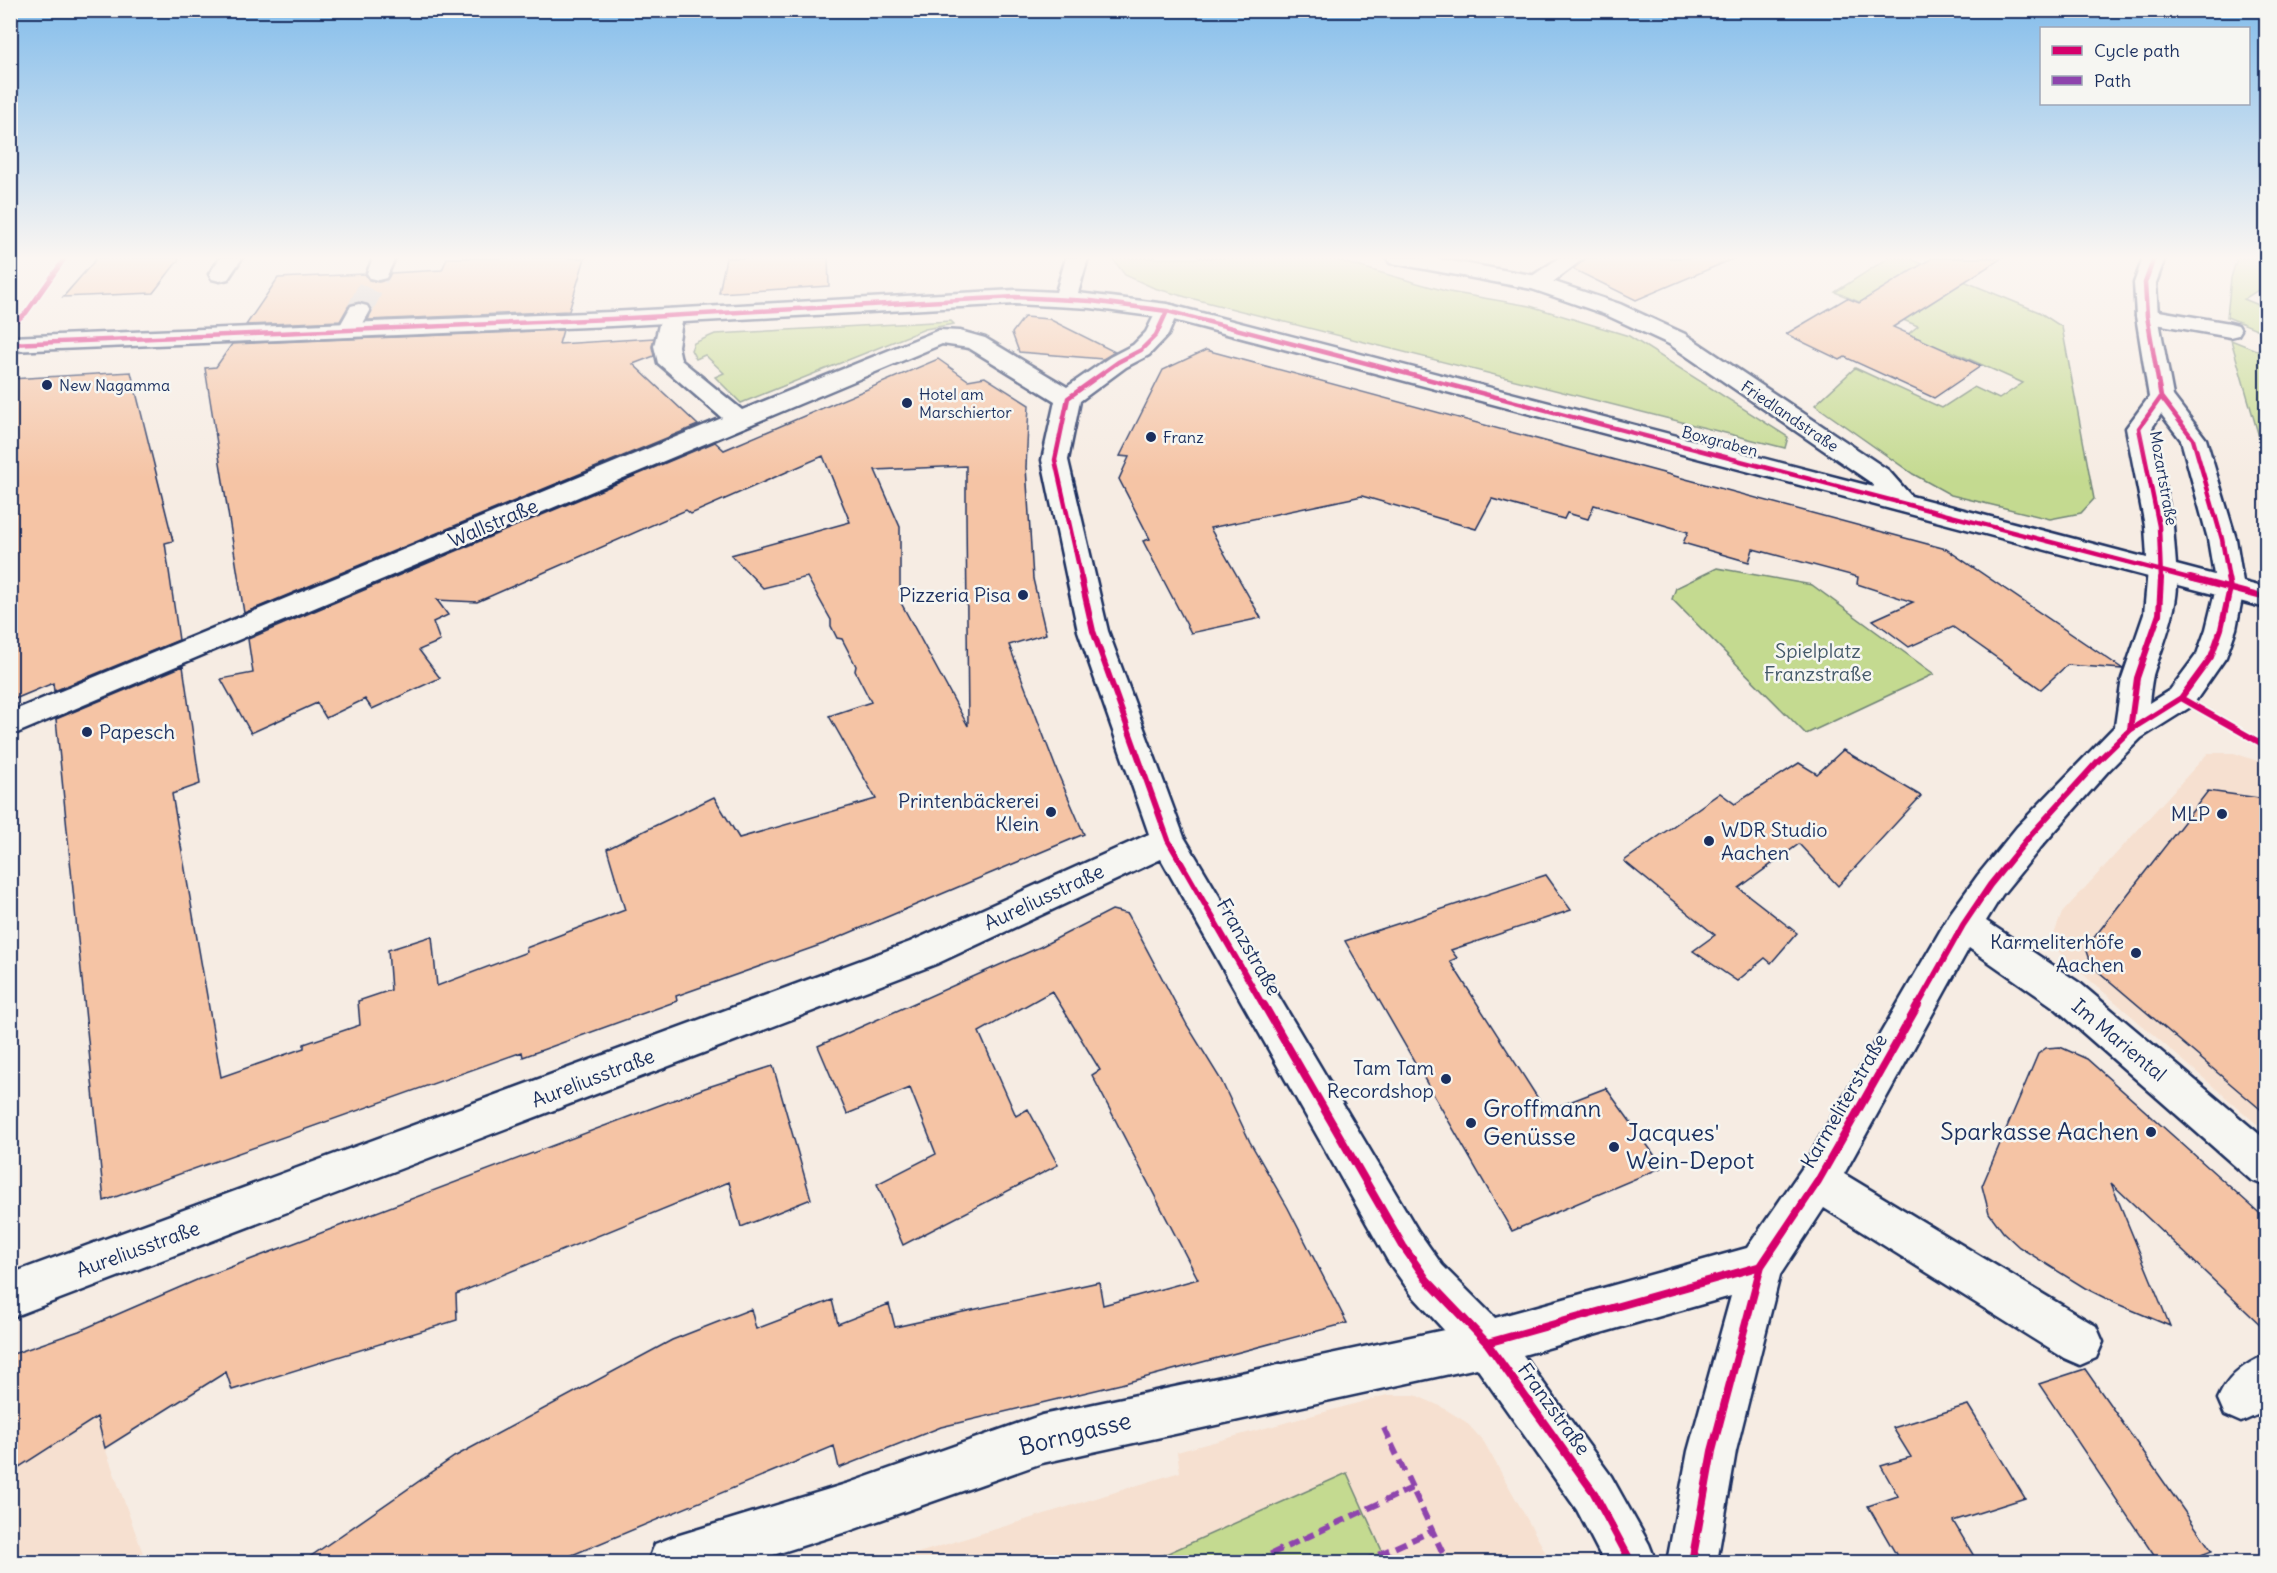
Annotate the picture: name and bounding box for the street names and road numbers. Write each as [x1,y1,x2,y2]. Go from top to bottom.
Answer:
street label: Friedlandstraße [1737,376,1843,456]
street label: Boxgraben [1680,421,1760,461]
street label: Mozartstraße [2146,429,2182,527]
street label: Wallstraße [444,493,541,553]
street label: Aureliusstraße [980,858,1108,935]
street label: Franzstraße [1212,894,1287,1000]
street label: Im Mariental [2067,993,2172,1086]
street label: Karmeliterstraße [1795,1029,1892,1173]
street label: Aureliusstraße [528,1043,658,1112]
street label: Aureliusstraße [73,1215,203,1282]
street label: Franzstraße [1513,1358,1596,1460]
street label: Borngasse [1015,1405,1134,1461]

